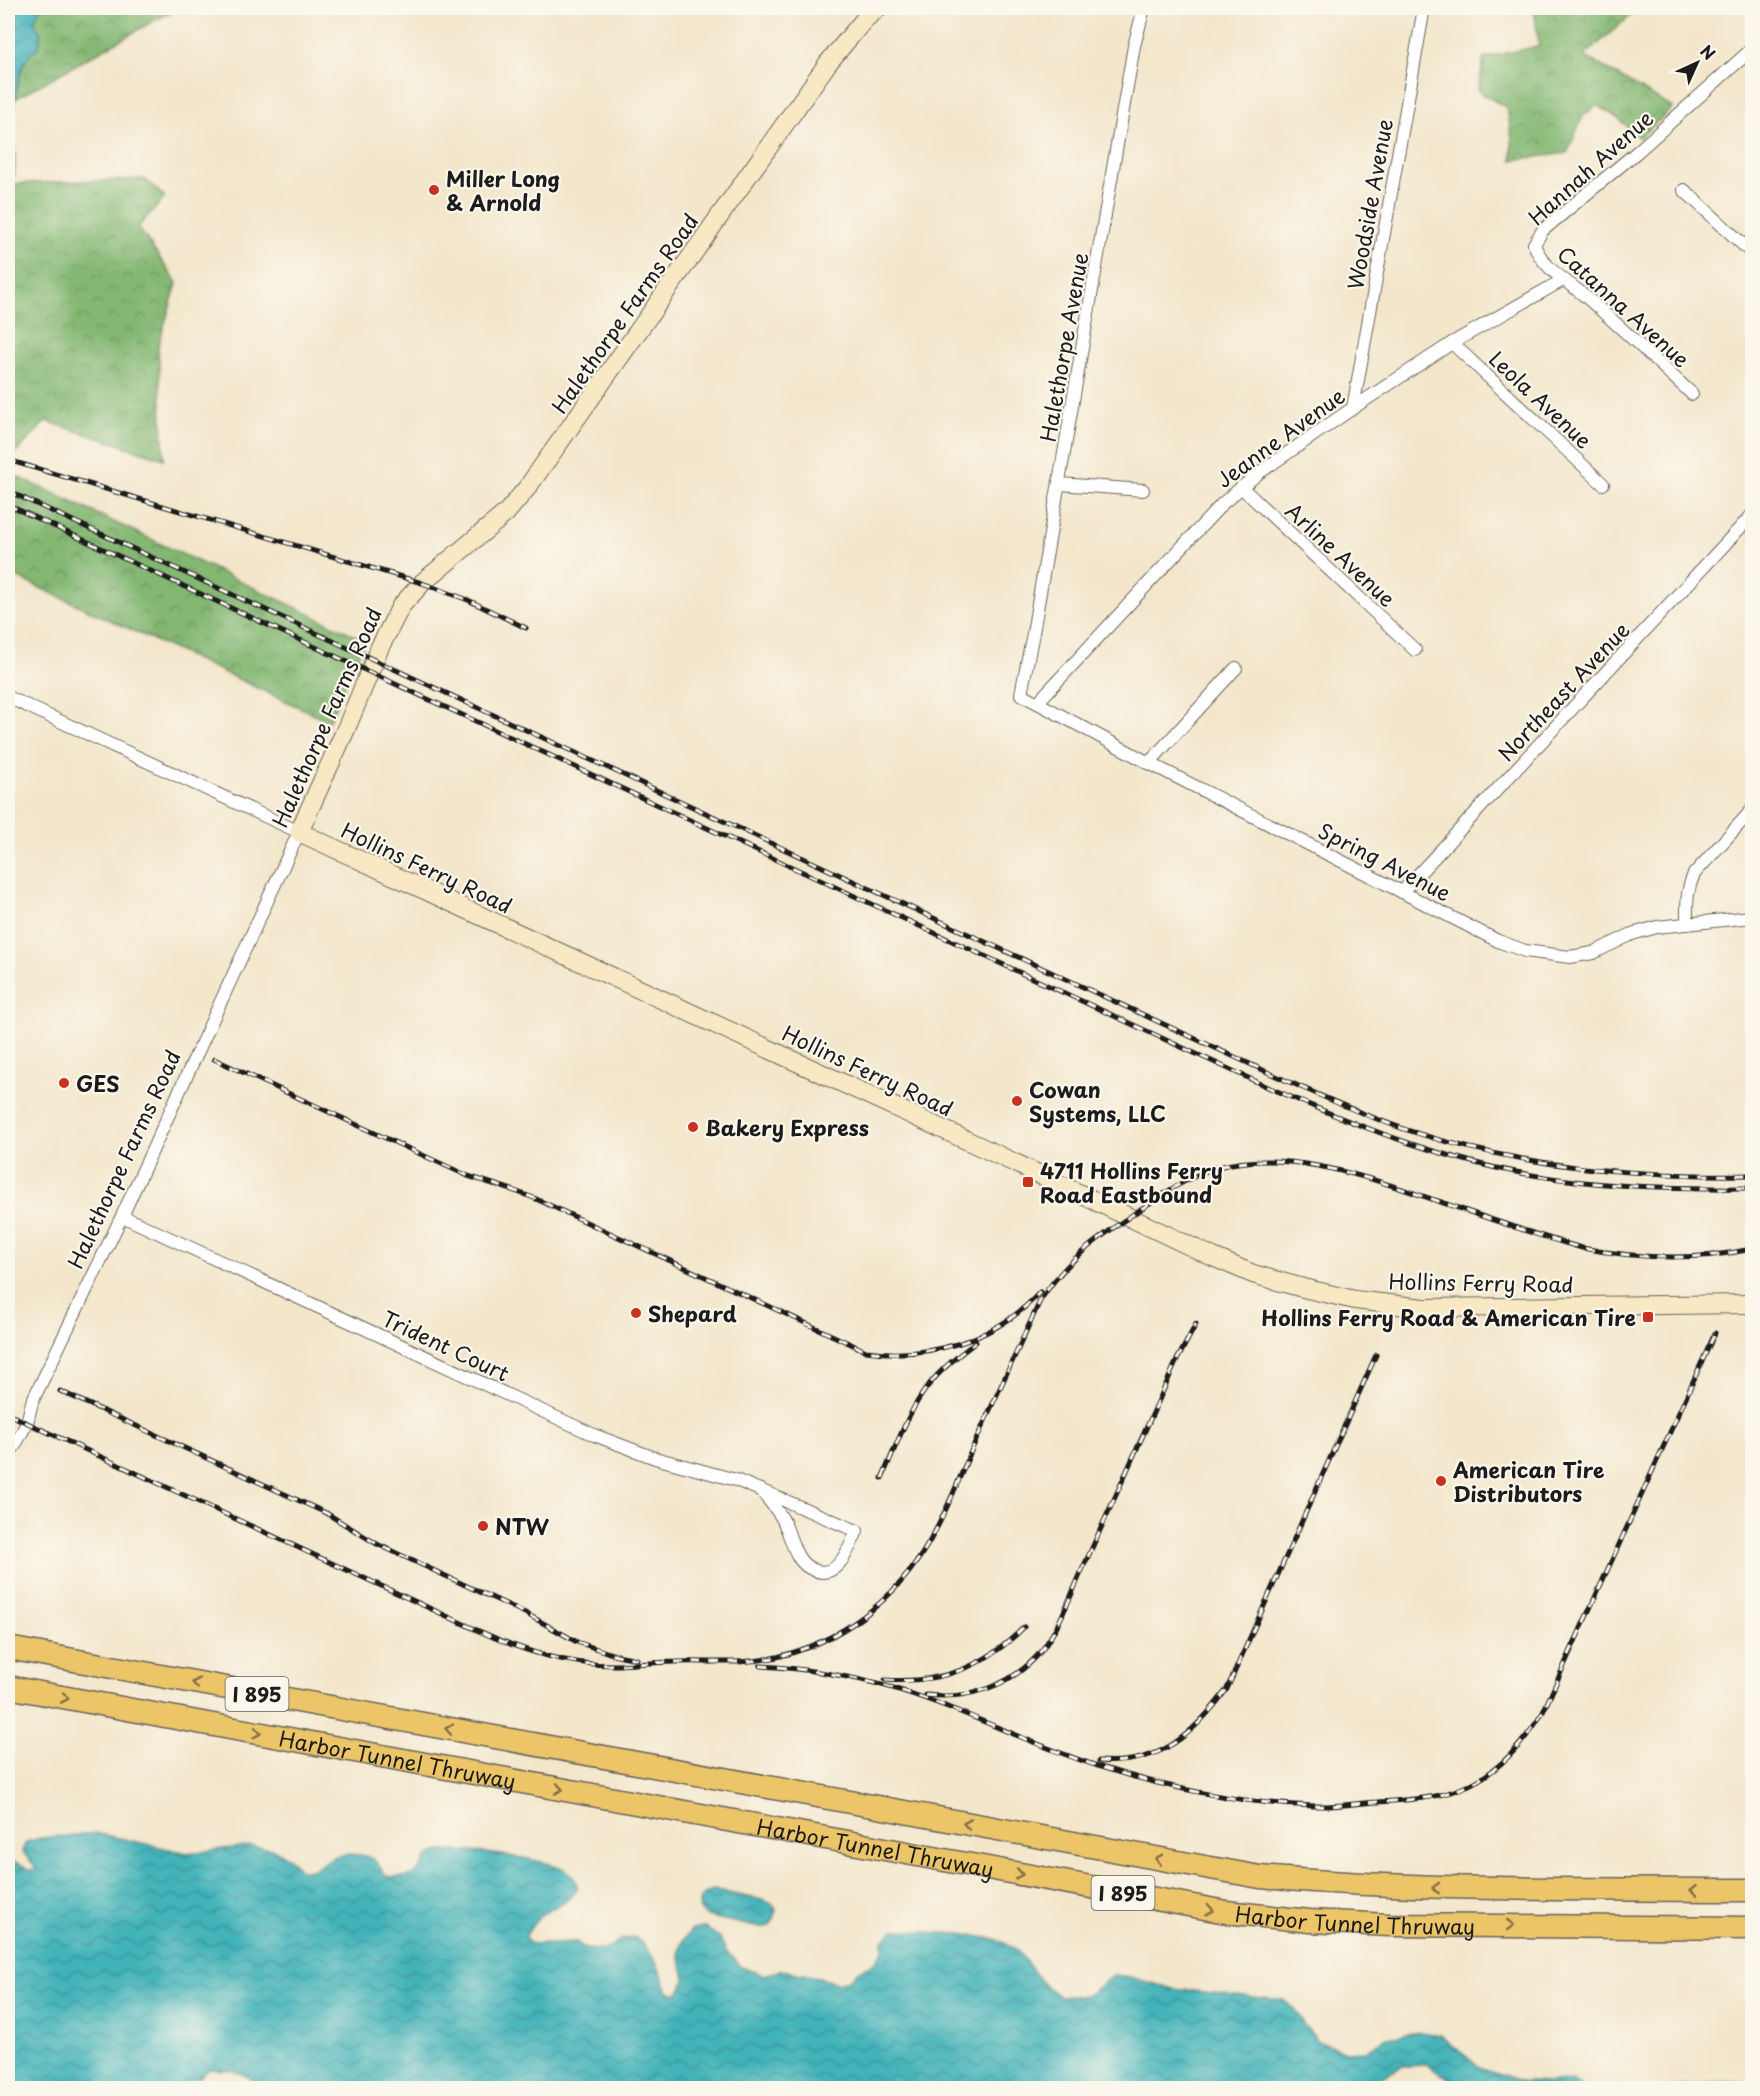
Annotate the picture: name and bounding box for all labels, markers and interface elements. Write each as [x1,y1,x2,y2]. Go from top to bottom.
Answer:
north arrow [1667,33,1727,93]
text: N [1695,39,1721,65]
street label: Hannah Avenue [1520,102,1660,232]
street label: Woodside Avenue [1338,116,1400,292]
place label: Miller Long & Arnold [446,162,560,218]
marker: Miller Long & Arnold [427,183,441,197]
street label: Halethorpe Farms Road [543,206,705,420]
street label: Catanna Avenue [1551,238,1697,374]
street label: Halethorpe Avenue [1031,250,1095,444]
street label: Leola Avenue [1482,343,1600,455]
street label: Jeanne Avenue [1209,379,1351,495]
street label: Arline Avenue [1279,495,1403,613]
street label: Halethorpe Farms Road [263,602,389,832]
street label: Northeast Avenue [1490,614,1636,768]
street label: Hollins Ferry Road [336,813,518,921]
street label: Spring Avenue [1313,814,1457,908]
street label: Hollins Ferry Road [777,1016,959,1124]
street label: Halethorpe Farms Road [58,1044,188,1274]
place label: GES [76,1067,120,1099]
place label: Cowan Systems, LLC [1029,1073,1166,1129]
marker: GES [57,1076,71,1090]
marker: Cowan Systems, LLC [1010,1094,1024,1108]
place label: Bakery Express [705,1111,869,1143]
marker: Bakery Express [686,1120,700,1134]
place label: 4711 Hollins Ferry Road Eastbound [1040,1154,1223,1210]
marker: 4711 Hollins Ferry Road Eastbound [1021,1175,1035,1189]
street label: Hollins Ferry Road [1388,1264,1574,1300]
place label: Shepard [648,1297,737,1329]
place label: Hollins Ferry Road & American Tire [1261,1301,1636,1333]
street label: Trident Court [377,1302,515,1388]
marker: Shepard [629,1306,643,1320]
marker: Hollins Ferry Road & American Tire [1641,1310,1655,1324]
place label: American Tire Distributors [1452,1453,1604,1509]
marker: American Tire Distributors [1434,1474,1448,1488]
place label: NTW [495,1510,550,1542]
marker: NTW [476,1519,490,1533]
one-way arrow [191,1677,201,1690]
road number: I 895 [226,1677,288,1711]
one-way arrow [60,1691,70,1704]
street label: Harbor Tunnel Thruway [276,1721,518,1796]
one-way arrow [445,1723,455,1736]
one-way arrow [251,1726,261,1739]
one-way arrow [553,1782,563,1795]
street label: Harbor Tunnel Thruway [754,1810,996,1885]
one-way arrow [963,1818,973,1831]
one-way arrow [1154,1853,1164,1866]
one-way arrow [1013,1867,1023,1880]
road number: I 895 [1092,1876,1154,1910]
one-way arrow [1432,1881,1441,1894]
one-way arrow [1690,1884,1699,1896]
street label: Harbor Tunnel Thruway [1234,1897,1475,1942]
one-way arrow [1206,1903,1215,1915]
one-way arrow [1505,1919,1514,1932]

